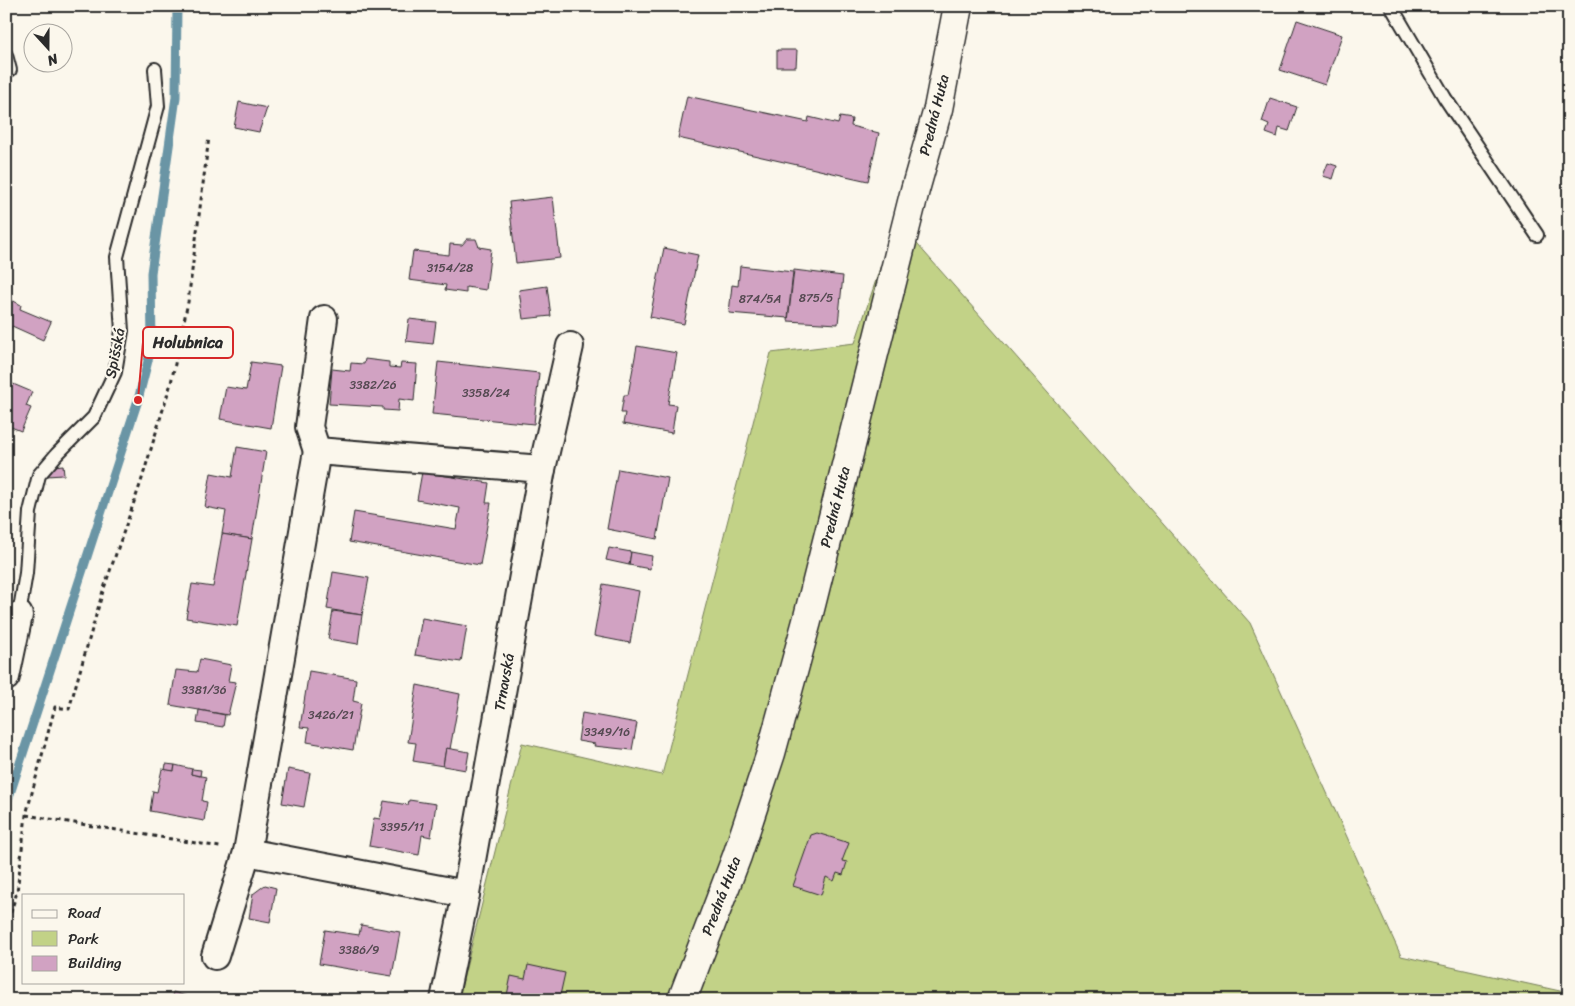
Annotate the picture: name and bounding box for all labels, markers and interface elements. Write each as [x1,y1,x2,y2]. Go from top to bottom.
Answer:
north arrow [22,22,72,72]
text: N [43,46,62,73]
street label: Predná Huta [911,71,957,159]
house number: 3154/28 [427,257,473,279]
house number: 875/5 [799,287,833,309]
house number: 874/5A [739,288,781,310]
street label: Spišská [97,325,133,380]
callout: Holubnica [143,327,233,358]
text: Holubnica [152,328,223,357]
house number: 3382/26 [349,374,397,396]
house number: 3358/24 [462,382,511,404]
street label: Predná Huta [812,463,858,551]
street label: Trnavská [486,651,522,713]
house number: 3381/36 [182,679,227,701]
house number: 3426/21 [308,704,354,726]
house number: 3349/16 [584,721,630,743]
house number: 3395/11 [380,816,424,838]
street label: Predná Huta [694,852,748,939]
legend [22,894,185,984]
text: Road [68,900,101,926]
text: Park [68,926,99,952]
house number: 3386/9 [339,939,379,961]
text: Building [68,950,122,976]

